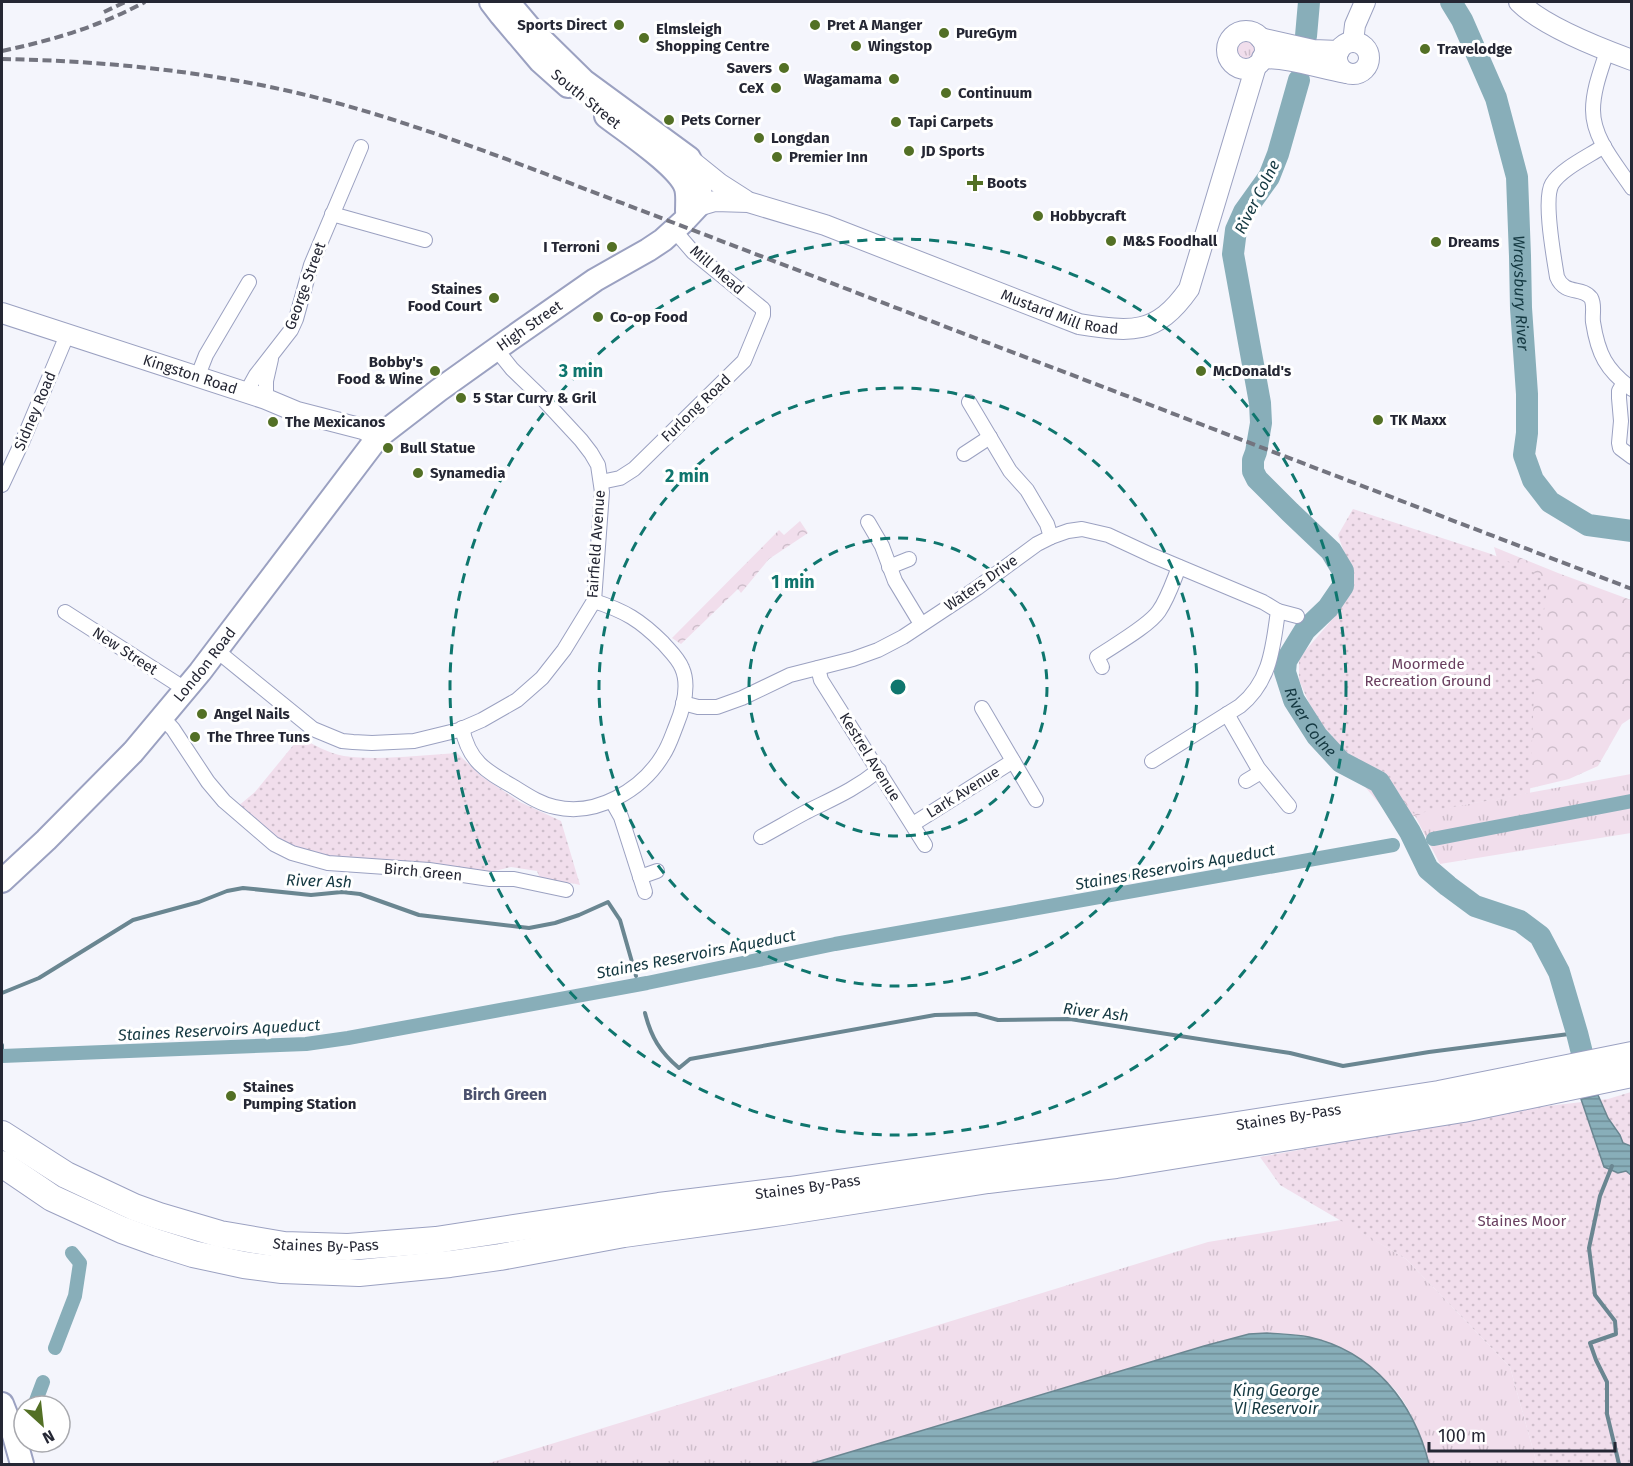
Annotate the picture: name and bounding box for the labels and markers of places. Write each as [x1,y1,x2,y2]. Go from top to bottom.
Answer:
place label: Sports Direct [517,16,607,34]
place label: Pret A Manger [827,16,923,34]
marker: Sports Direct [612,18,626,32]
marker: Pret A Manger [808,18,822,32]
place label: Elmsleigh Shopping Centre [656,20,770,55]
place label: PureGym [956,24,1017,42]
marker: PureGym [937,26,951,40]
marker: Elmsleigh Shopping Centre [637,31,651,45]
place label: Wingstop [868,37,932,55]
marker: Wingstop [849,39,863,53]
place label: Travelodge [1437,40,1512,58]
marker: Travelodge [1418,42,1432,56]
place label: Savers [726,59,772,77]
marker: Savers [777,61,791,75]
place label: Wagamama [804,70,882,88]
marker: Wagamama [887,72,901,86]
place label: CeX [739,79,764,97]
marker: CeX [769,81,783,95]
place label: Continuum [958,84,1032,102]
marker: Continuum [939,86,953,100]
place label: Pets Corner [681,111,761,129]
marker: Pets Corner [662,113,676,127]
place label: Tapi Carpets [908,113,993,131]
marker: Tapi Carpets [889,115,903,129]
place label: Longdan [771,129,830,147]
marker: Longdan [752,131,766,145]
place label: JD Sports [920,142,984,160]
marker: JD Sports [902,144,916,158]
place label: Premier Inn [789,148,868,166]
marker: Premier Inn [770,150,784,164]
place label: Boots [987,174,1027,192]
marker: Boots [968,176,982,190]
place label: Hobbycraft [1050,207,1126,225]
marker: Hobbycraft [1031,209,1045,223]
place label: M&S Foodhall [1123,232,1218,250]
place label: Dreams [1448,233,1500,251]
marker: M&S Foodhall [1104,234,1118,248]
marker: Dreams [1429,235,1443,249]
place label: I Terroni [543,238,600,256]
marker: I Terroni [605,240,619,254]
place label: Staines Food Court [408,280,482,315]
marker: Staines Food Court [487,291,501,305]
place label: Co-op Food [610,308,688,326]
marker: Co-op Food [591,310,605,324]
place label: Bobby's Food & Wine [337,353,423,388]
place label: McDonald's [1213,362,1291,380]
marker: Bobby's Food & Wine [428,364,442,378]
marker: McDonald's [1194,364,1208,378]
place label: 5 Star Curry & Gril [473,389,597,407]
marker: 5 Star Curry & Gril [454,391,468,405]
place label: TK Maxx [1390,411,1447,429]
place label: The Mexicanos [285,413,385,431]
marker: TK Maxx [1371,413,1385,427]
marker: The Mexicanos [266,415,280,429]
place label: Bull Statue [400,439,475,457]
marker: Bull Statue [381,441,395,455]
place label: Synamedia [430,464,505,482]
marker: Synamedia [411,466,425,480]
centre of rings [888,677,908,697]
place label: Angel Nails [213,705,290,723]
marker: Angel Nails [195,707,209,721]
place label: The Three Tuns [207,728,310,746]
marker: The Three Tuns [188,730,202,744]
place label: Staines Pumping Station [243,1078,356,1113]
marker: Staines Pumping Station [224,1089,238,1103]

